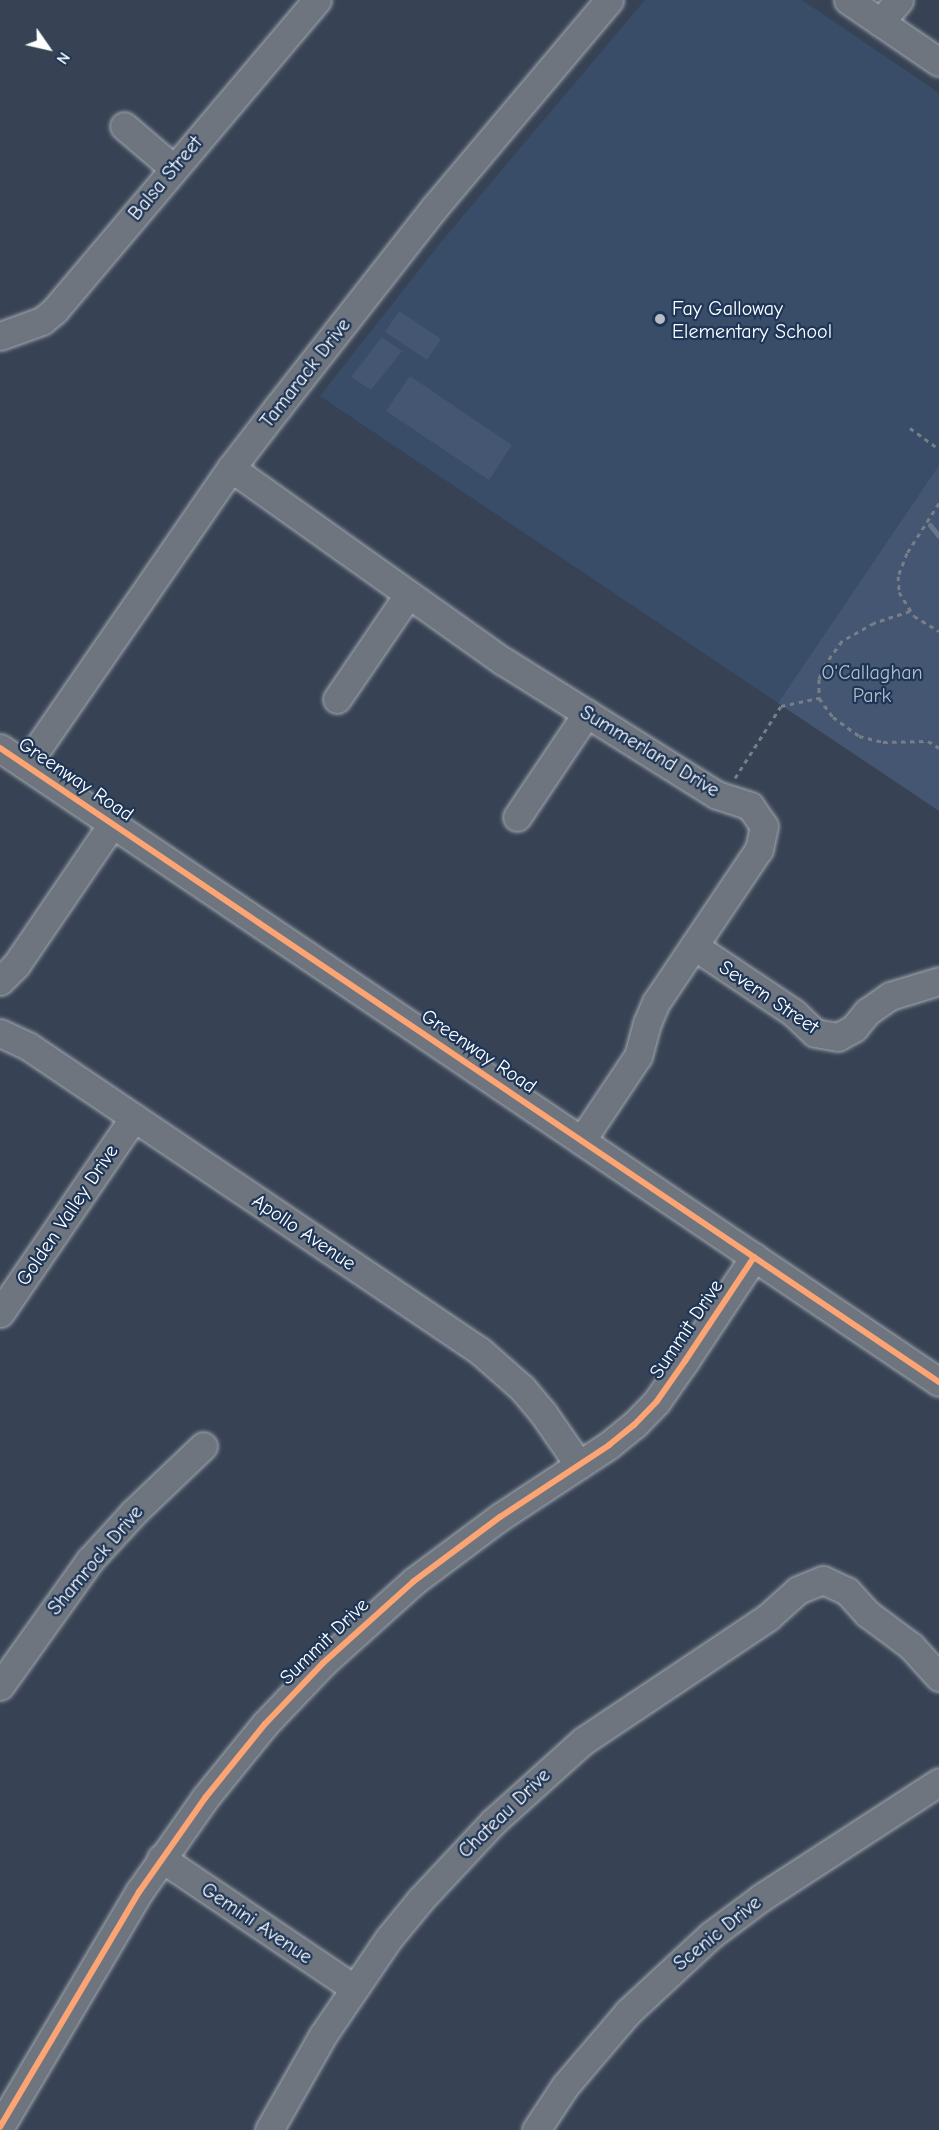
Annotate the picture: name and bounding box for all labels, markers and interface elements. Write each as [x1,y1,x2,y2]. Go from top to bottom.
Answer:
north arrow [18,18,78,78]
text: N [53,49,73,67]
street label: Balsa Street [123,131,207,225]
place label: Fay Galloway Elementary School [672,296,832,343]
marker: Fay Galloway Elementary School [653,312,667,326]
street label: Tamarack Drive [255,313,355,433]
park label: O'Callaghan Park [821,660,923,707]
street label: Summerland Drive [576,700,724,802]
street label: Greenway Road [14,732,138,826]
street label: Severn Street [715,955,823,1039]
street label: Greenway Road [417,1004,541,1098]
street label: Golden Valley Drive [11,1140,123,1290]
street label: Apollo Avenue [248,1189,360,1275]
street label: Summit Drive [644,1275,728,1383]
street label: Shamrock Drive [42,1500,148,1620]
street label: Summit Drive [275,1593,373,1689]
street label: Chateau Drive [453,1763,555,1863]
street label: Gemini Avenue [197,1877,317,1969]
street label: Scenic Drive [668,1890,766,1976]

